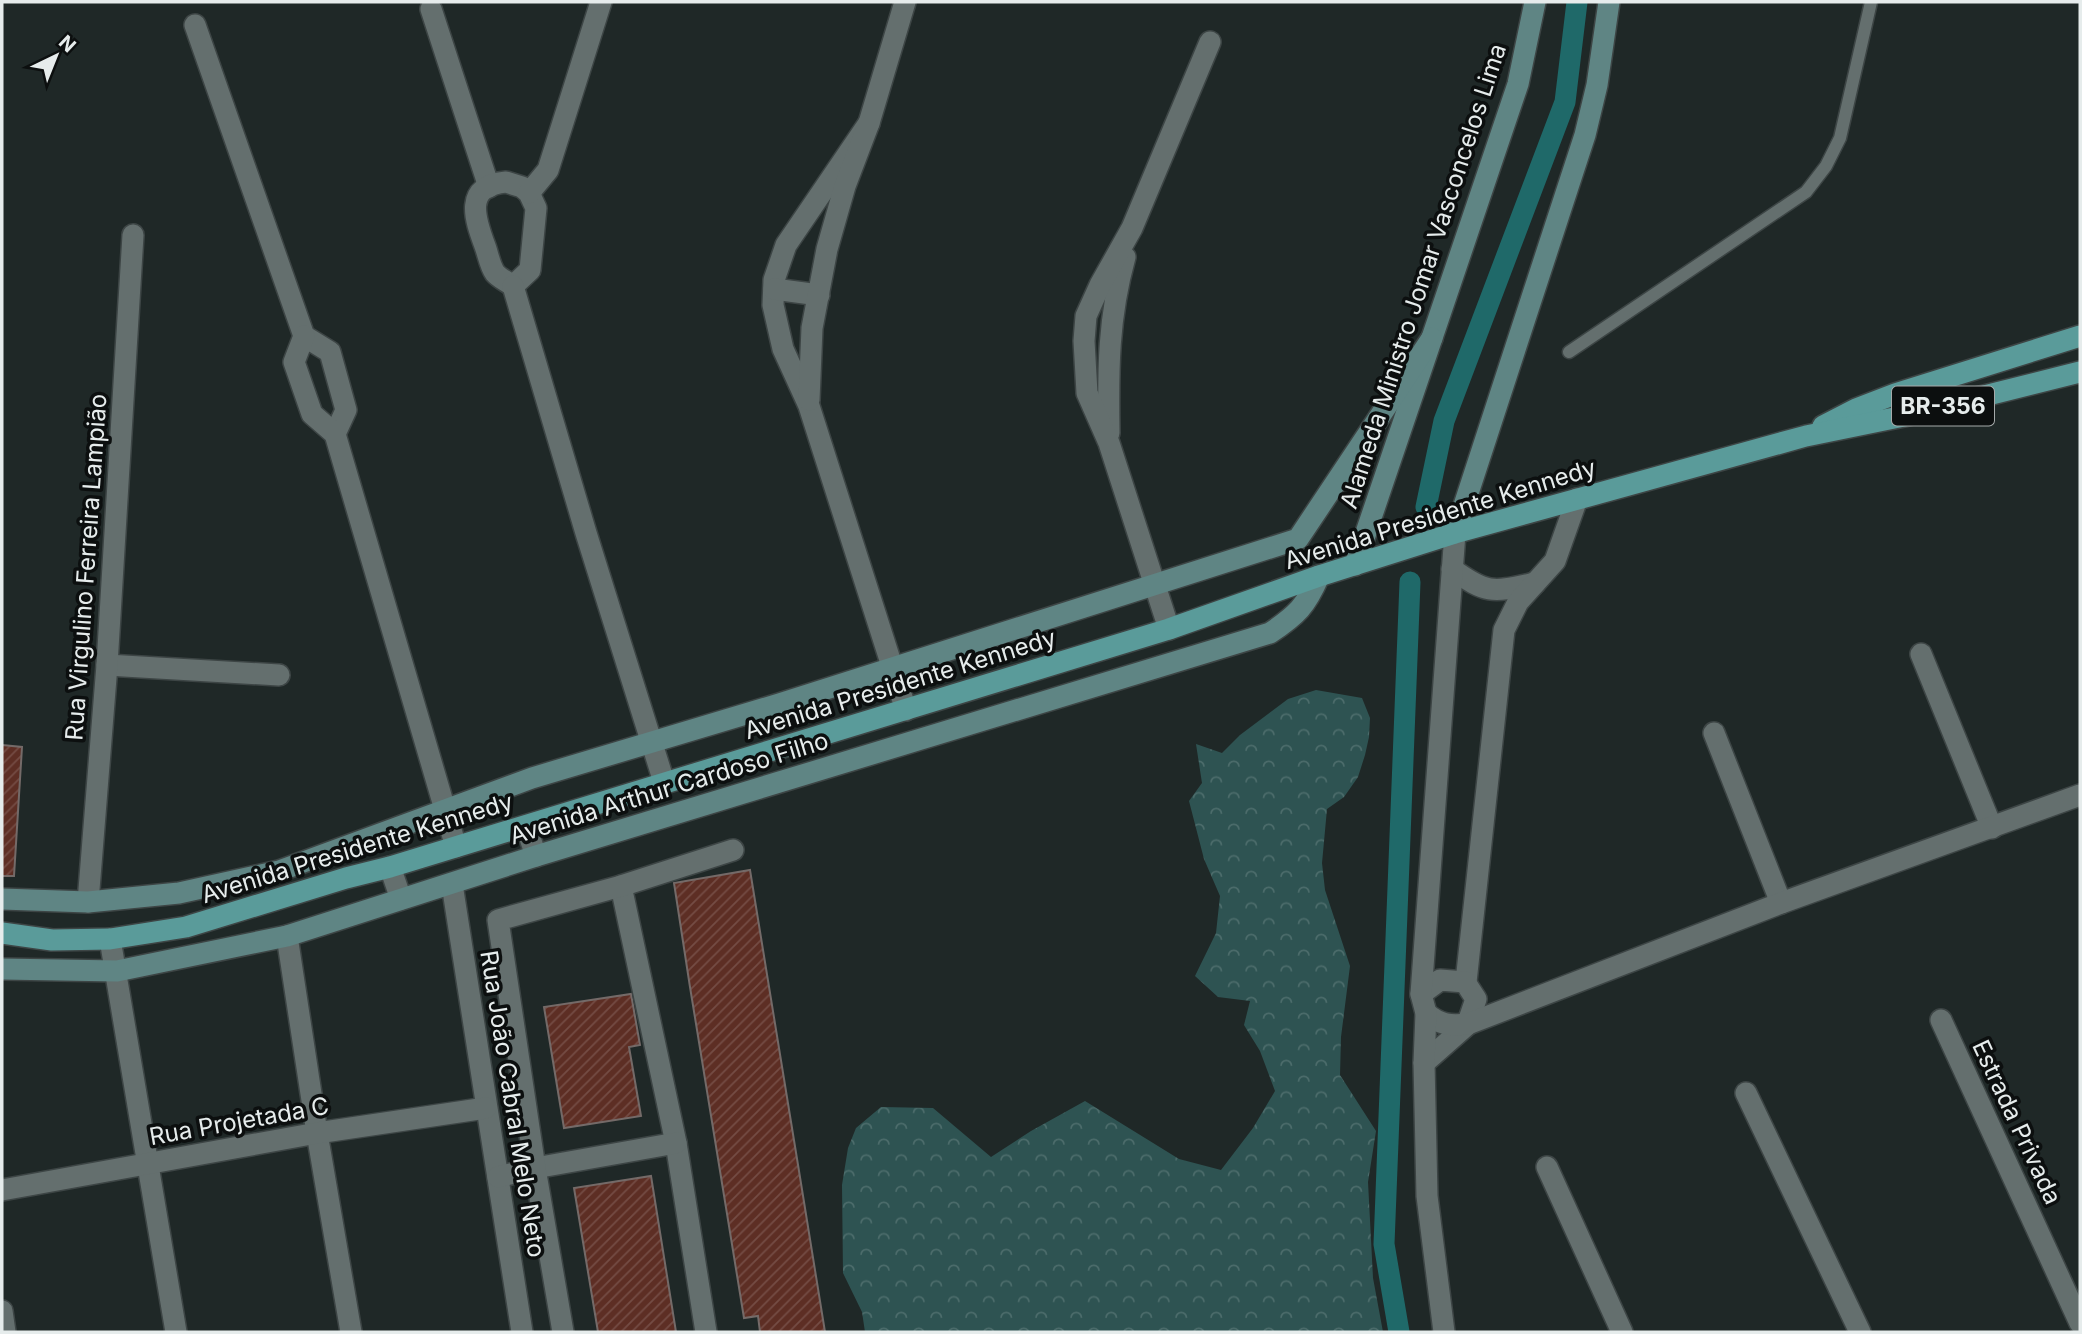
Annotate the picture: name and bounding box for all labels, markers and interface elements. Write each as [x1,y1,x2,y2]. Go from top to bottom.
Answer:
north arrow [21,21,91,91]
text: N [54,31,80,57]
street label: Alameda Ministro Jomar Vasconcelos Lima [1334,40,1512,512]
road number: BR-356 [1892,386,1994,426]
street label: Rua Virgulino Ferreira Lampião [59,393,113,741]
street label: Avenida Presidente Kennedy [1281,453,1599,575]
street label: Avenida Presidente Kennedy [741,623,1059,745]
street label: Avenida Arthur Cardoso Filho [506,726,832,850]
street label: Avenida Presidente Kennedy [198,787,516,909]
street label: Rua João Cabral Melo Neto [474,948,552,1260]
street label: Estrada Privada [1966,1035,2068,1209]
street label: Rua Projetada C [147,1091,331,1151]

